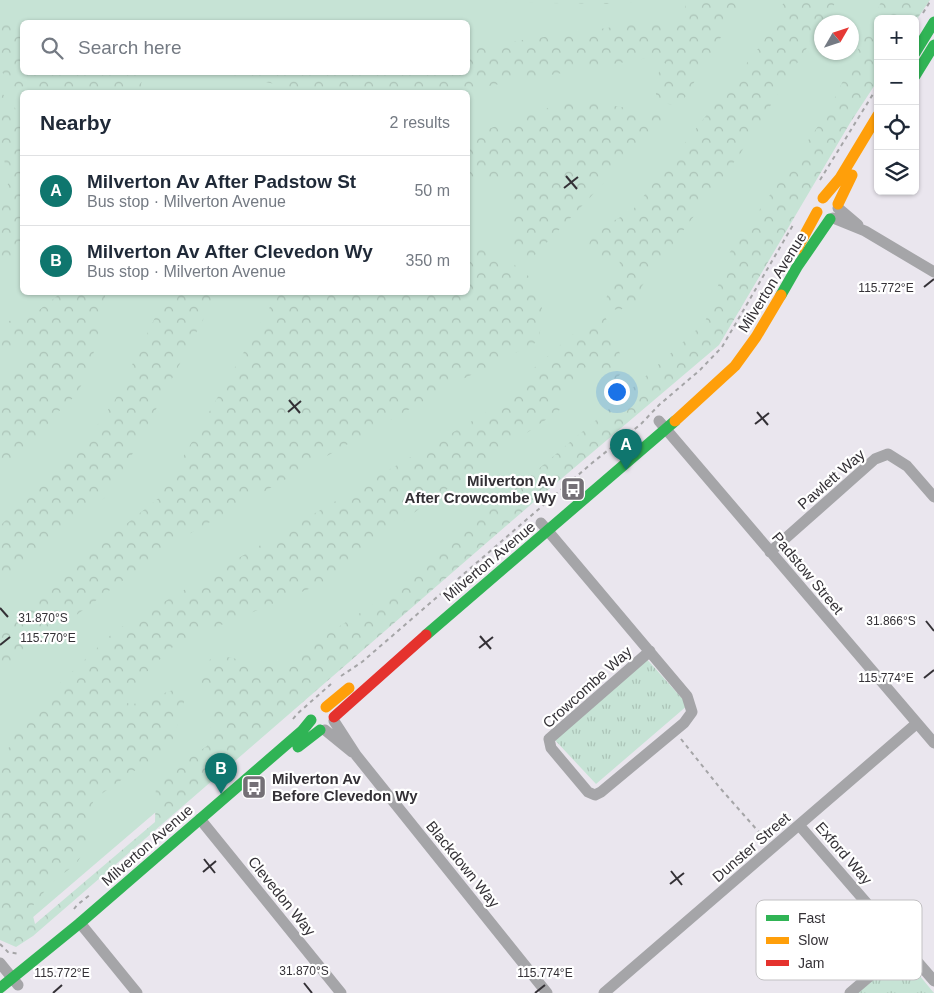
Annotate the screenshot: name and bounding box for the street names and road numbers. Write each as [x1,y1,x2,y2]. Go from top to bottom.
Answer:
street label: Milverton Avenue [734,229,810,335]
street label: Pawlett Way [794,445,868,513]
street label: Milverton Avenue [440,518,538,604]
street label: Padstow Street [769,529,848,618]
street label: Crowcombe Way [539,642,635,731]
street label: Milverton Avenue [98,801,196,889]
street label: Dunster Street [709,808,794,885]
street label: Blackdown Way [423,817,503,911]
street label: Exford Way [812,818,876,888]
street label: Clevedon Way [245,853,319,939]

